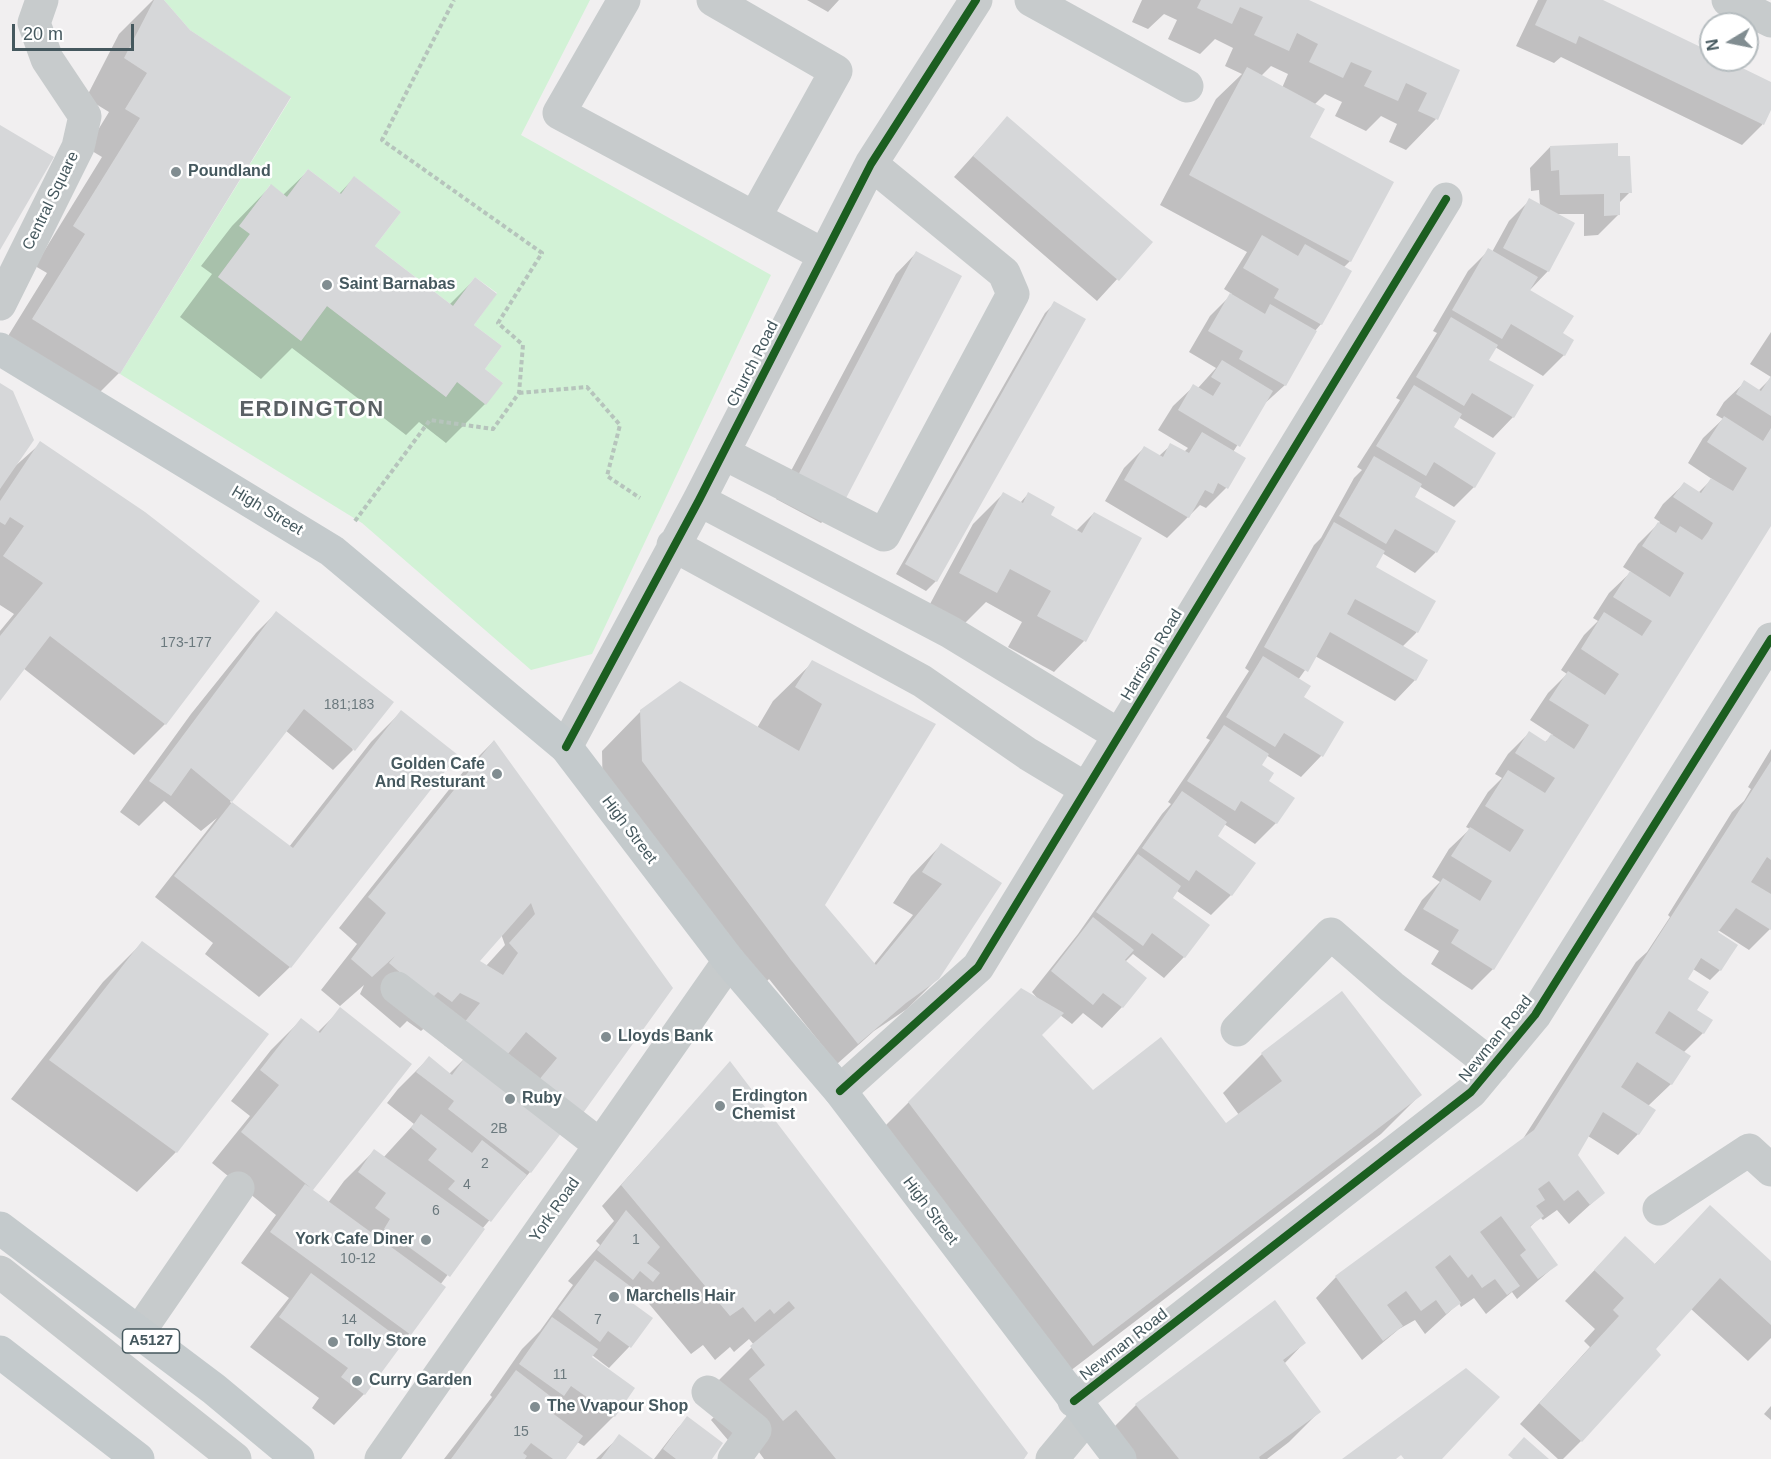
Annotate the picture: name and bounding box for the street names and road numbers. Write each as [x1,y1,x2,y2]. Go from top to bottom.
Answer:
street label: Central Square [19,148,83,254]
street label: Church Road [723,318,783,410]
street label: High Street [228,482,306,540]
street label: Harrison Road [1117,606,1187,704]
street label: High Street [597,792,661,868]
street label: Newman Road [1455,992,1537,1086]
street label: High Street [898,1173,962,1249]
street label: York Road [526,1174,584,1246]
street label: Newman Road [1076,1305,1172,1385]
road number: A5127 [122,1329,180,1353]

